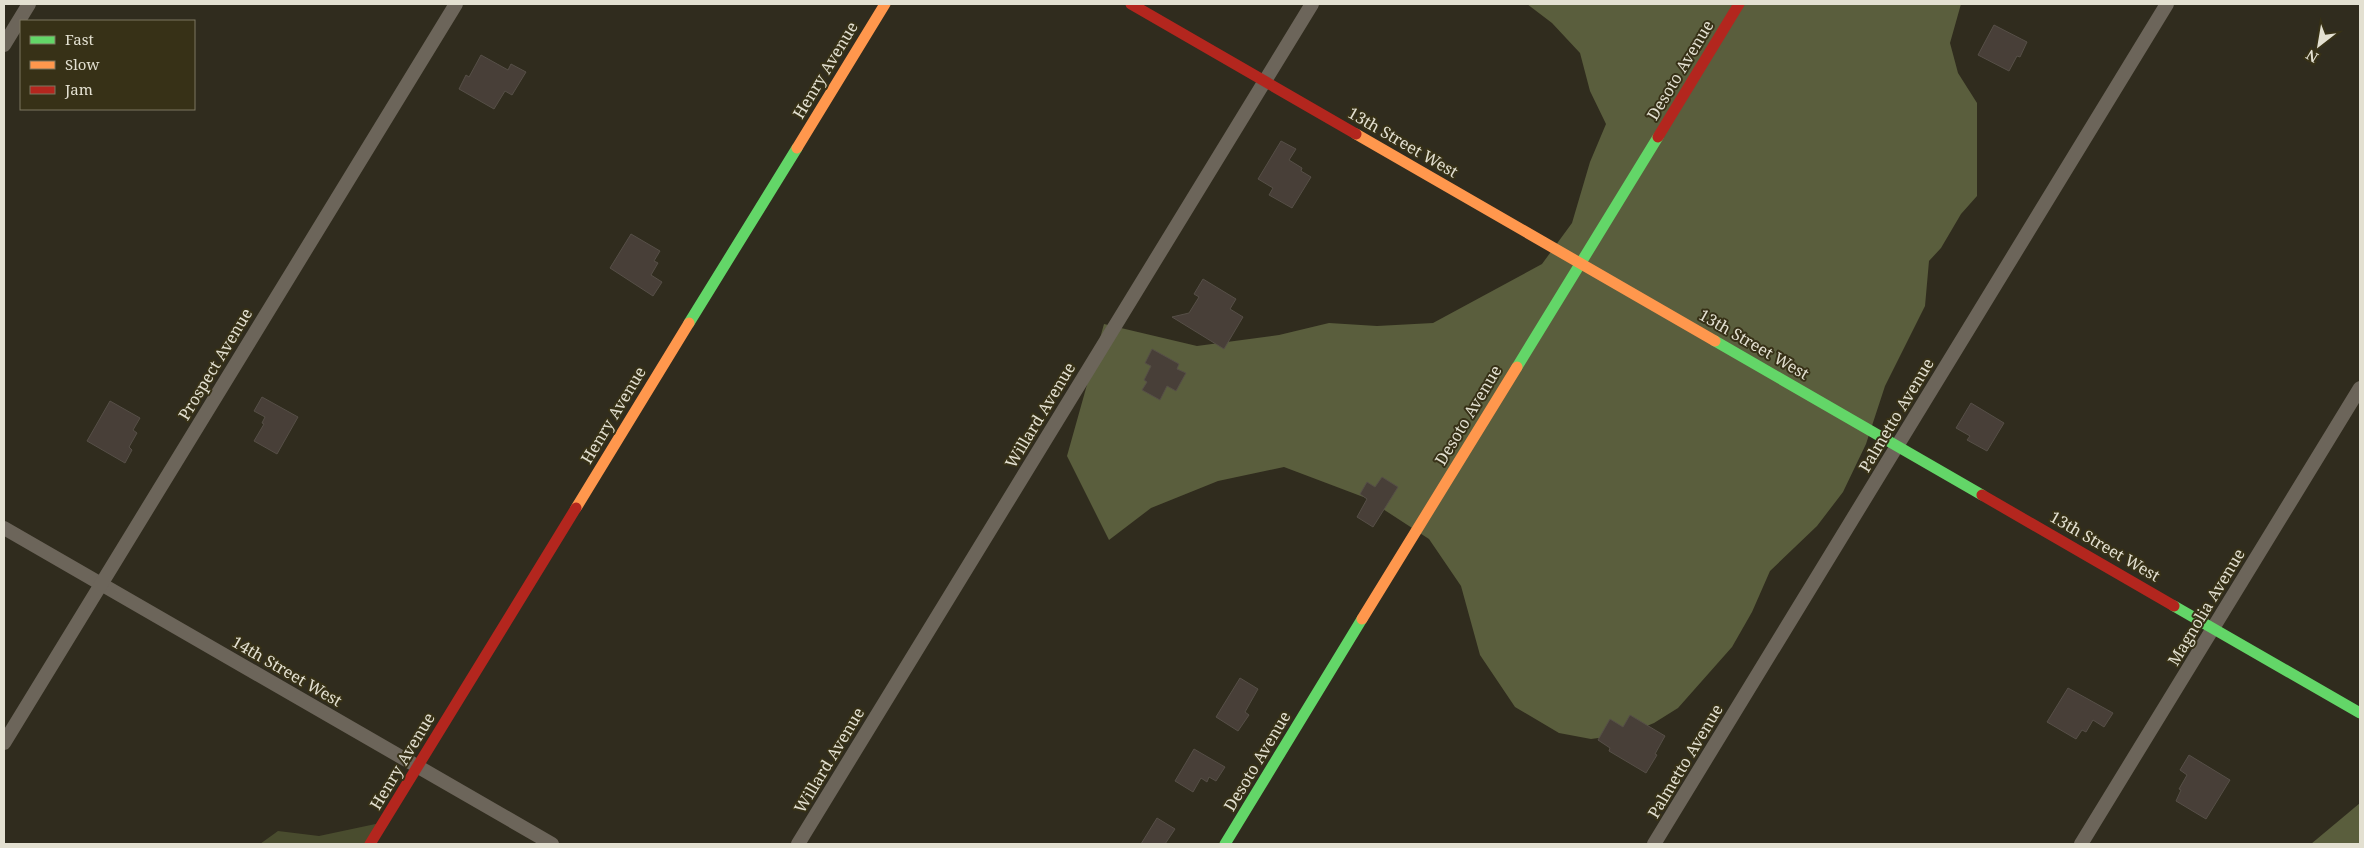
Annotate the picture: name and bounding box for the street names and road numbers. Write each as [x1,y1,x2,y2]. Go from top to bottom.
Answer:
street label: Desoto Avenue [1642,16,1718,124]
street label: Henry Avenue [787,17,863,123]
street label: 13th Street West [1344,102,1462,183]
street label: Prospect Avenue [173,304,257,424]
street label: 13th Street West [1695,304,1813,385]
street label: Palmetto Avenue [1853,354,1939,476]
street label: Willard Avenue [1000,358,1080,472]
street label: Desoto Avenue [1430,361,1506,469]
street label: Henry Avenue [575,362,651,468]
street label: 13th Street West [2046,506,2164,587]
street label: Magnolia Avenue [2162,545,2250,669]
street label: 14th Street West [228,631,346,712]
street label: Palmetto Avenue [1642,700,1728,822]
street label: Willard Avenue [789,703,869,817]
street label: Desoto Avenue [1219,707,1295,815]
street label: Henry Avenue [364,708,440,814]

